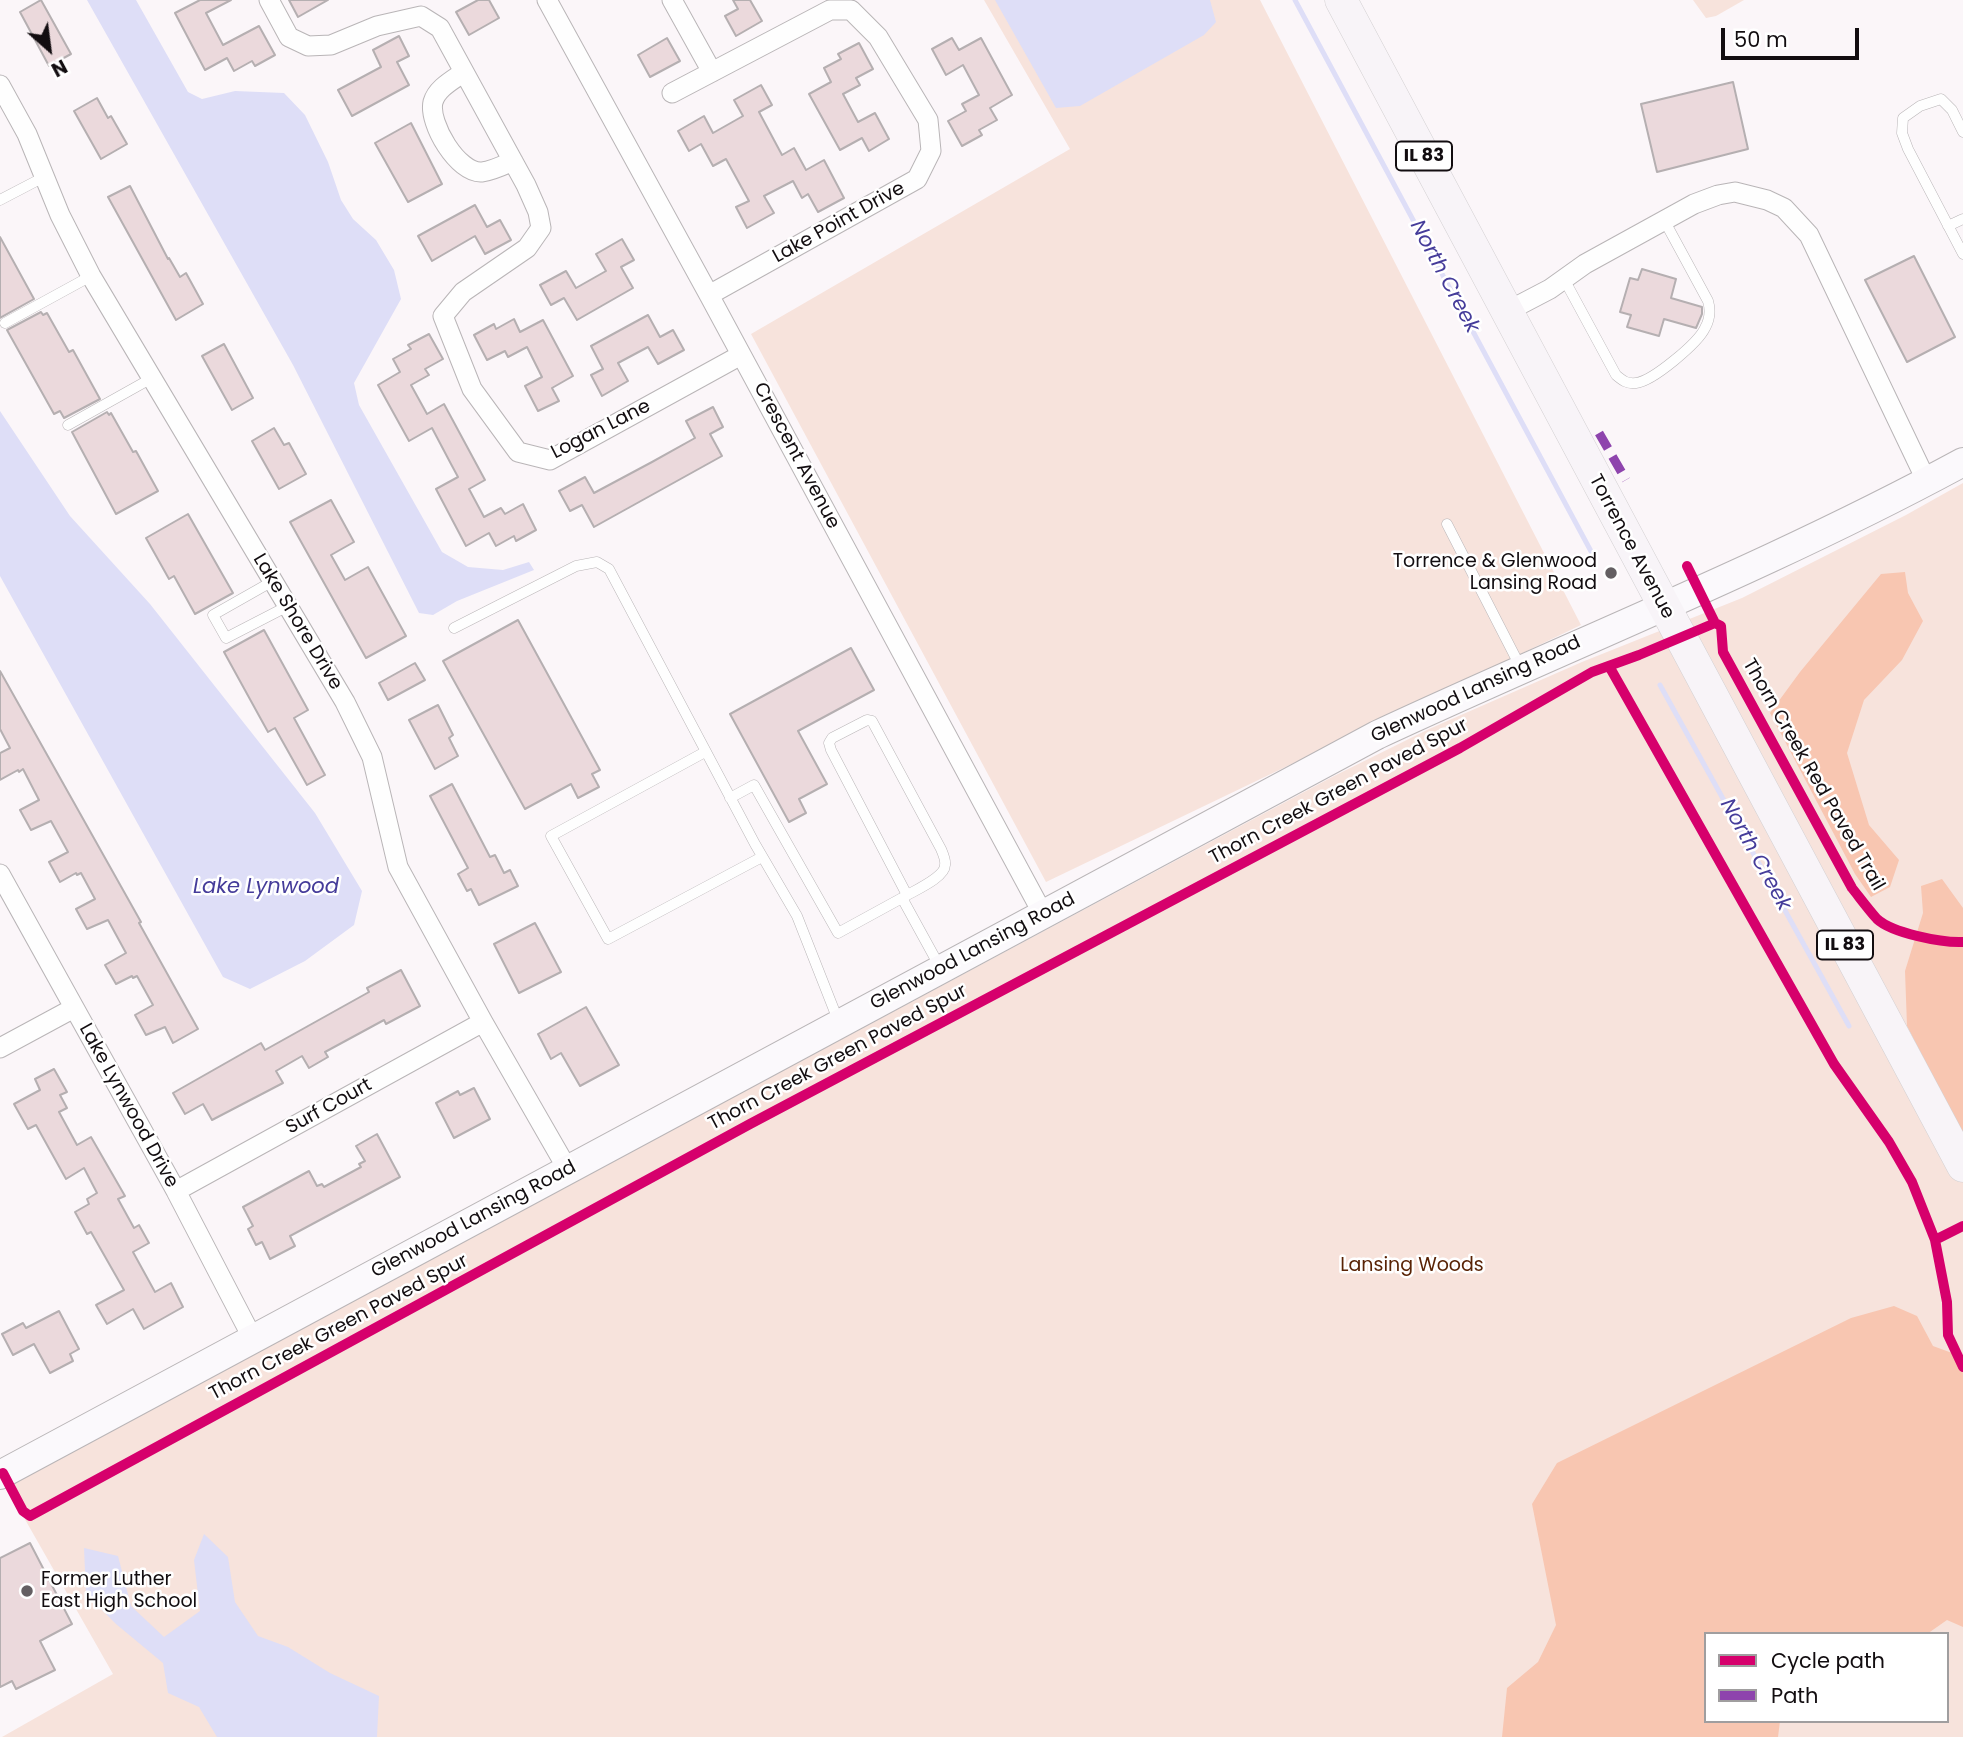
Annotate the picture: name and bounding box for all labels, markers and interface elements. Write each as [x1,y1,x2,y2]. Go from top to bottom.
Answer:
north arrow [14,14,84,84]
scale bar [1725,14,1863,58]
text: 50 m [1734,25,1788,54]
text: N [46,53,72,83]
road number: IL 83 [1396,141,1452,170]
street label: Lake Point Drive [769,177,909,269]
water label: North Creek [1404,216,1484,338]
street label: Crescent Avenue [748,379,844,533]
street label: Logan Lane [548,395,654,465]
street label: Torrence Avenue [1583,471,1679,623]
street label: Lake Shore Drive [247,550,347,694]
place label: Torrence & Glenwood Lansing Road [1393,551,1597,595]
marker: Torrence & Glenwood Lansing Road [1603,565,1619,581]
street label: Glenwood Lansing Road [1368,631,1584,749]
street label: Thorn Creek Red Paved Trail [1737,655,1889,895]
street label: Thorn Creek Green Paved Spur [1206,714,1472,870]
water label: North Creek [1714,795,1796,915]
water label: Lake Lynwood [193,875,339,901]
street label: Glenwood Lansing Road [867,888,1079,1016]
road number: IL 83 [1817,930,1873,960]
street label: Thorn Creek Green Paved Spur [705,980,971,1136]
street label: Lake Lynwood Drive [73,1020,183,1192]
street label: Surf Court [282,1074,376,1140]
street label: Glenwood Lansing Road [368,1156,580,1284]
street label: Thorn Creek Green Paved Spur [206,1250,472,1406]
park label: Lansing Woods [1340,1255,1484,1277]
place label: Former Luther East High School [41,1569,197,1613]
marker: Former Luther East High School [19,1583,35,1599]
legend [1704,1632,1949,1723]
text: Cycle path [1771,1646,1885,1675]
text: Path [1771,1681,1818,1710]

